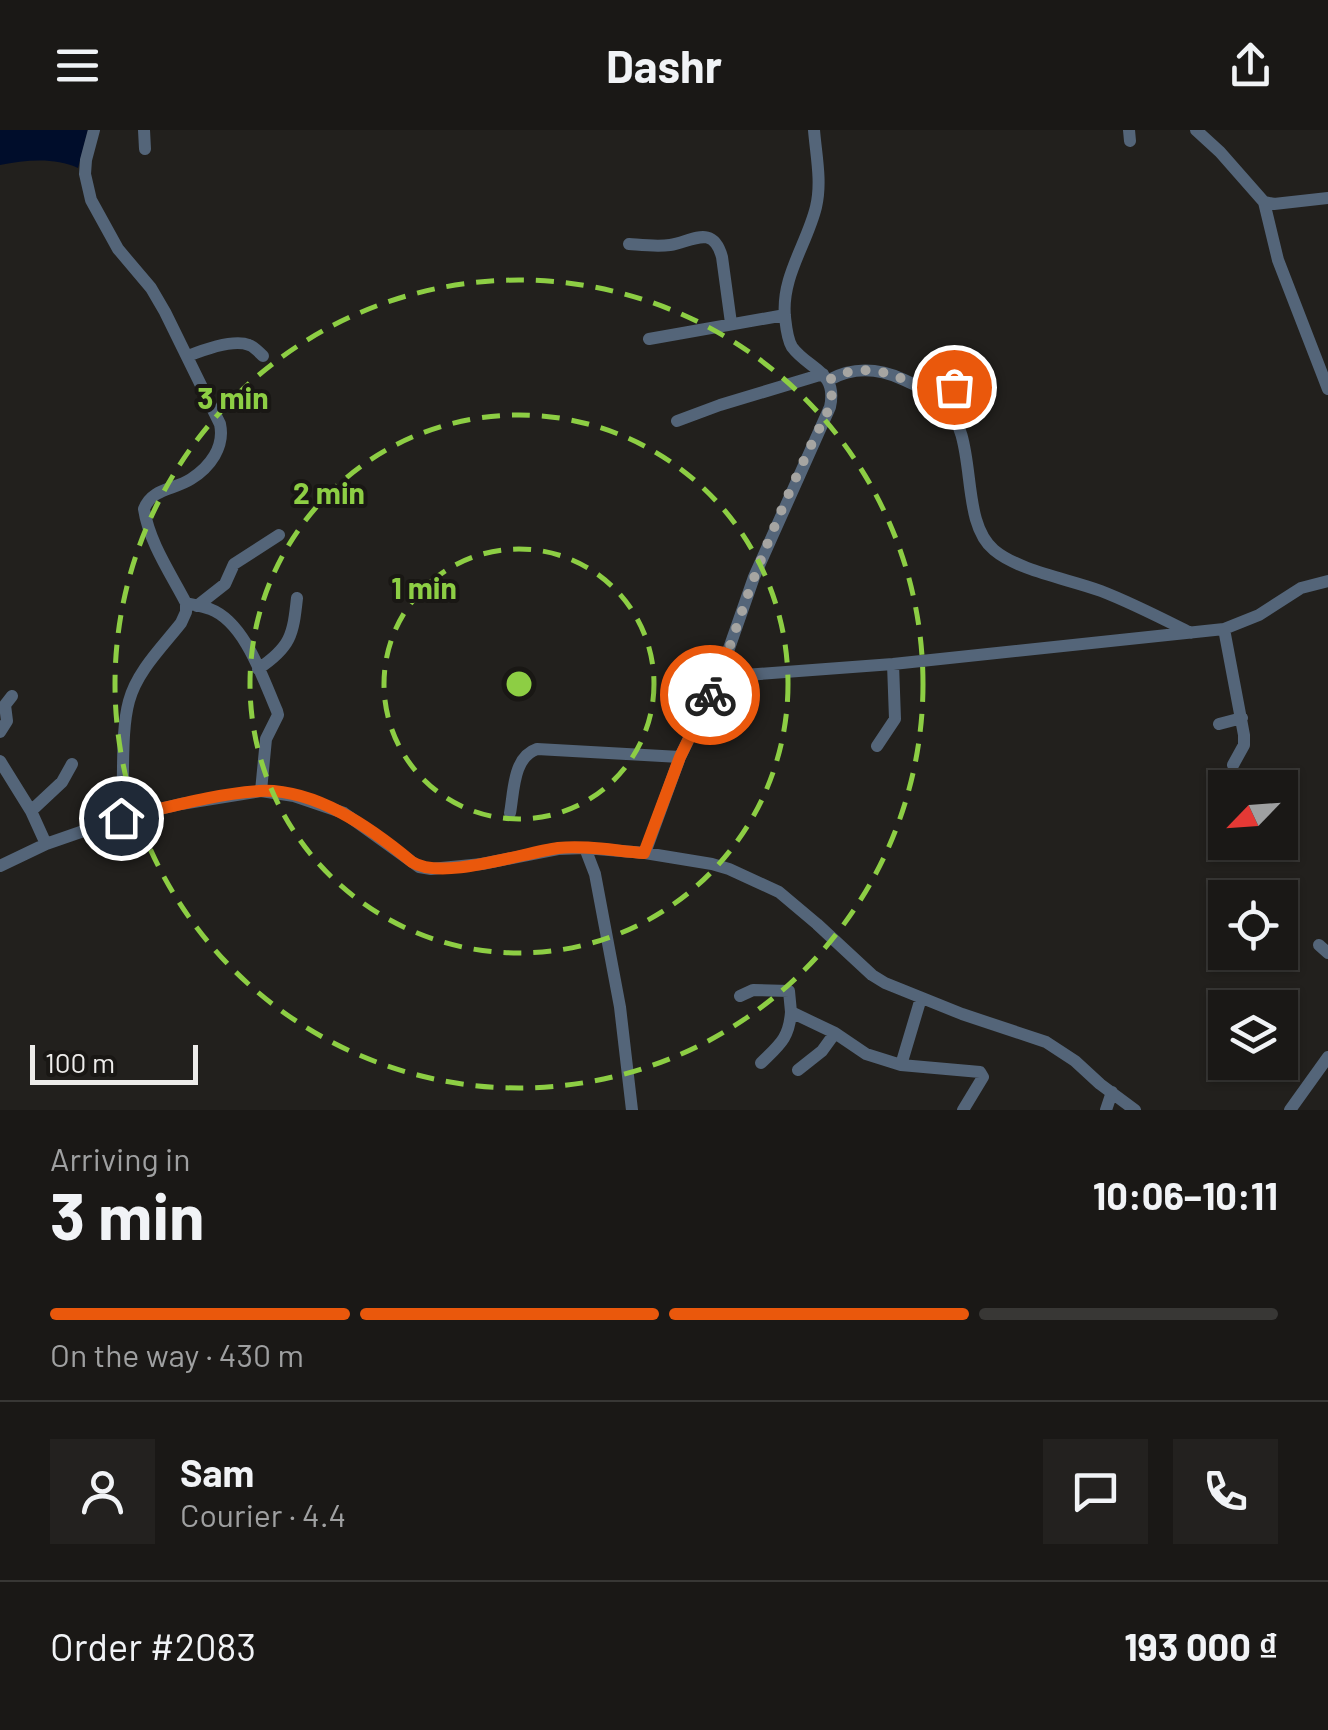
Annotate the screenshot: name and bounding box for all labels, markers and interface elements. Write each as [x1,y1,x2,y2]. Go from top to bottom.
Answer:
icon: menu [50,38,105,93]
text: Dashr [606,38,722,92]
icon: share [1223,38,1278,93]
pin [912,345,997,430]
icon: bag [927,360,982,415]
text: 3 min [197,379,269,415]
text: 2 min [293,474,365,510]
text: 1 min [391,569,457,605]
courier [660,645,760,745]
centre of rings [501,666,537,702]
icon: bike [683,668,738,723]
north arrow [1208,770,1298,860]
map controls [1208,770,1298,1080]
pin [79,776,164,861]
icon: home [94,791,149,846]
button: locate [1208,880,1298,970]
button: layers [1208,990,1298,1080]
scale bar [30,1040,198,1084]
text: 100 m [45,1045,115,1079]
text: Arriving in [50,1139,190,1177]
text: 10:06–10:11 [1093,1172,1278,1218]
text: 3 min [50,1175,205,1253]
text: On the way · 430 m [50,1335,304,1373]
button: person [50,1439,155,1544]
button: chat [1043,1439,1148,1544]
button: phone [1173,1439,1278,1544]
text: Sam [180,1449,254,1495]
text: Courier · 4.4 [180,1495,346,1533]
text: Order #2083 [50,1623,256,1669]
text: 193 000 ₫ [1124,1623,1278,1669]

